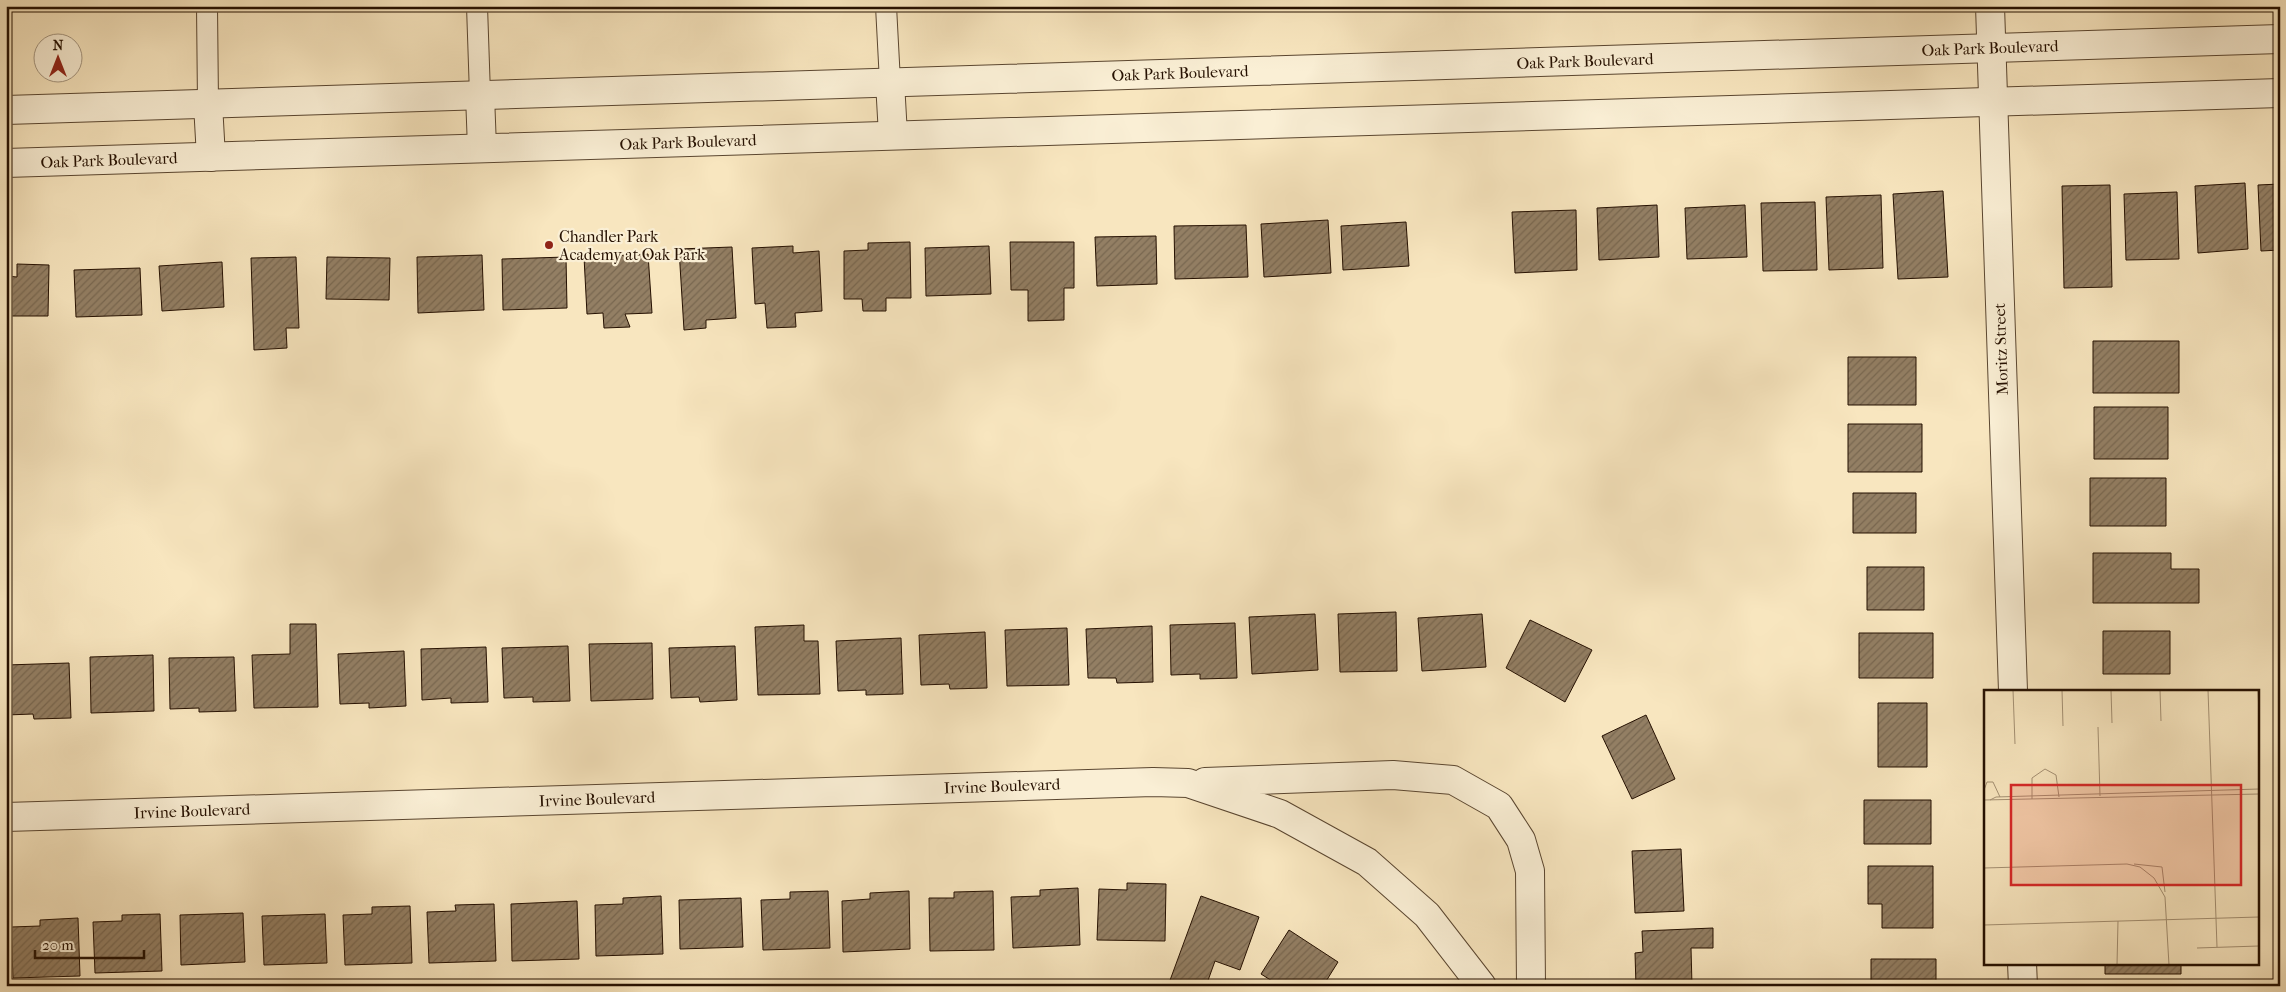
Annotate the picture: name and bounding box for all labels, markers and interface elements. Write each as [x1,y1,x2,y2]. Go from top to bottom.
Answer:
north arrow [32,32,82,82]
street label: Oak Park Boulevard [1921,36,2059,60]
text: N [53,37,64,54]
street label: Oak Park Boulevard [1516,49,1654,73]
street label: Oak Park Boulevard [1111,61,1249,85]
street label: Oak Park Boulevard [619,130,757,154]
street label: Oak Park Boulevard [40,148,178,172]
place label: Chandler Park Academy at Oak Park [558,227,706,264]
marker: Chandler Park Academy at Oak Park [543,239,555,251]
street label: Moritz Street [1990,302,2012,395]
inset map [1984,690,2258,964]
street label: Irvine Boulevard [943,774,1061,798]
street label: Irvine Boulevard [538,787,656,811]
street label: Irvine Boulevard [133,799,251,823]
scale bar [35,927,144,959]
text: 20 m [42,936,74,954]

